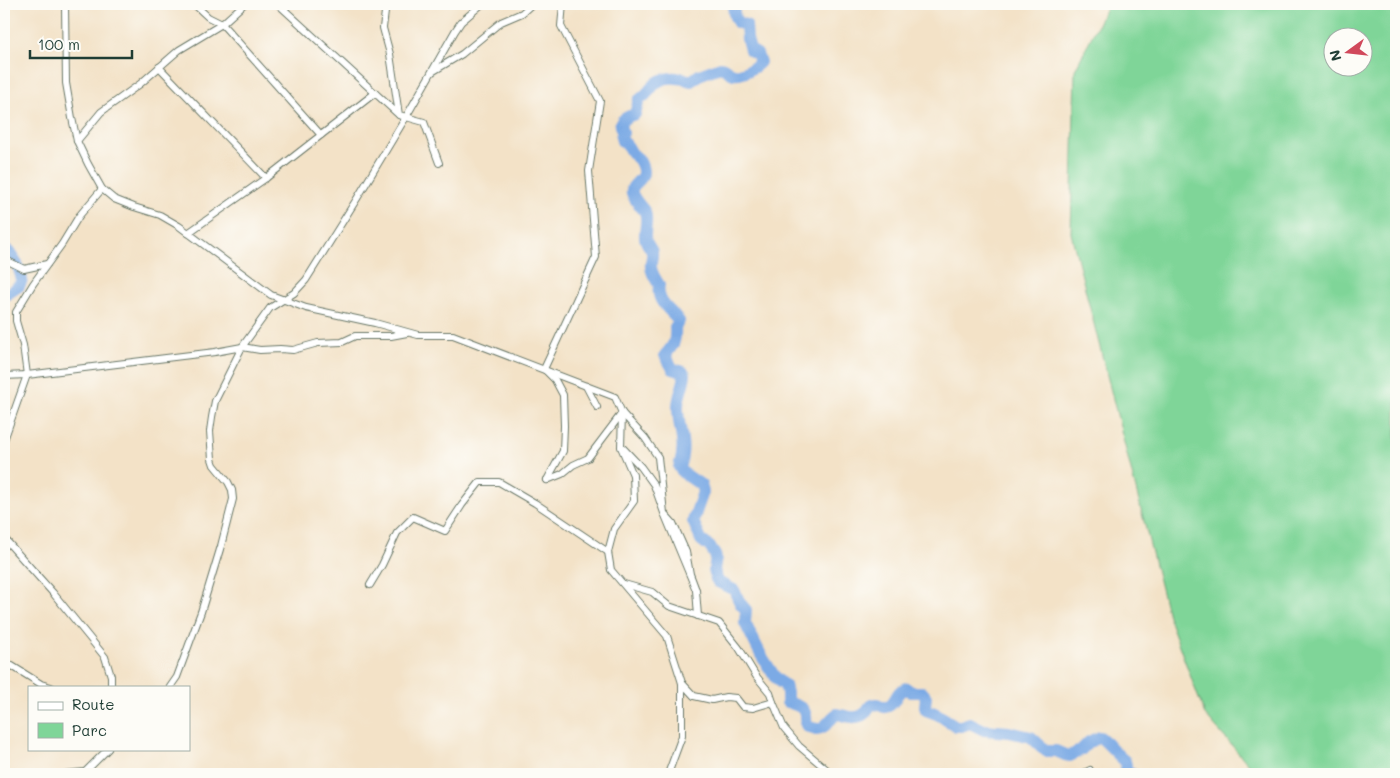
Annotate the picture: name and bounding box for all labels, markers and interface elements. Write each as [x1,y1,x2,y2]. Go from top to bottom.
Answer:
scale bar [30,28,132,60]
north arrow [1322,28,1372,78]
text: 100 m [38,34,80,54]
text: N [1324,48,1346,63]
legend [28,686,190,750]
text: Route [72,694,115,714]
text: Parc [72,720,107,740]

